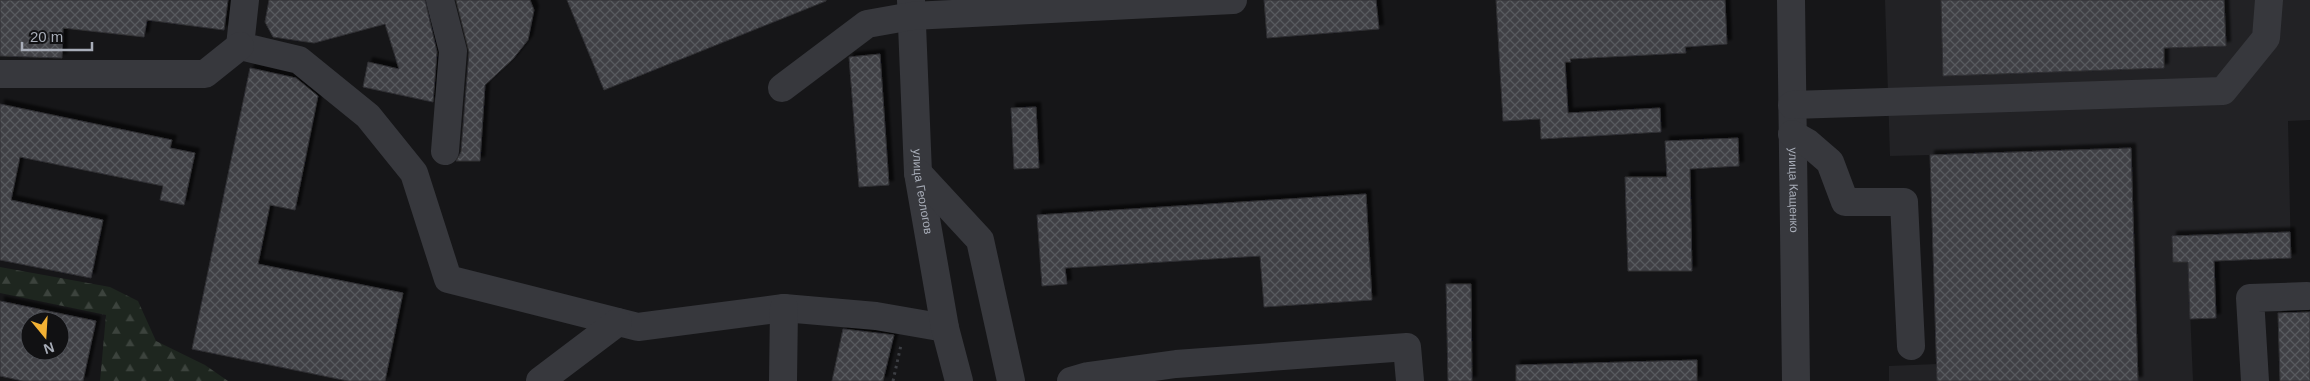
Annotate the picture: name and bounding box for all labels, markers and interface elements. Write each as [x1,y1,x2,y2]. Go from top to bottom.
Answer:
scale bar [22,20,92,52]
text: 20 m [30,28,63,45]
street label: улица Кащенко [1786,147,1801,233]
street label: улица Геологов [910,148,936,235]
north arrow [20,311,70,361]
text: N [42,339,56,358]

